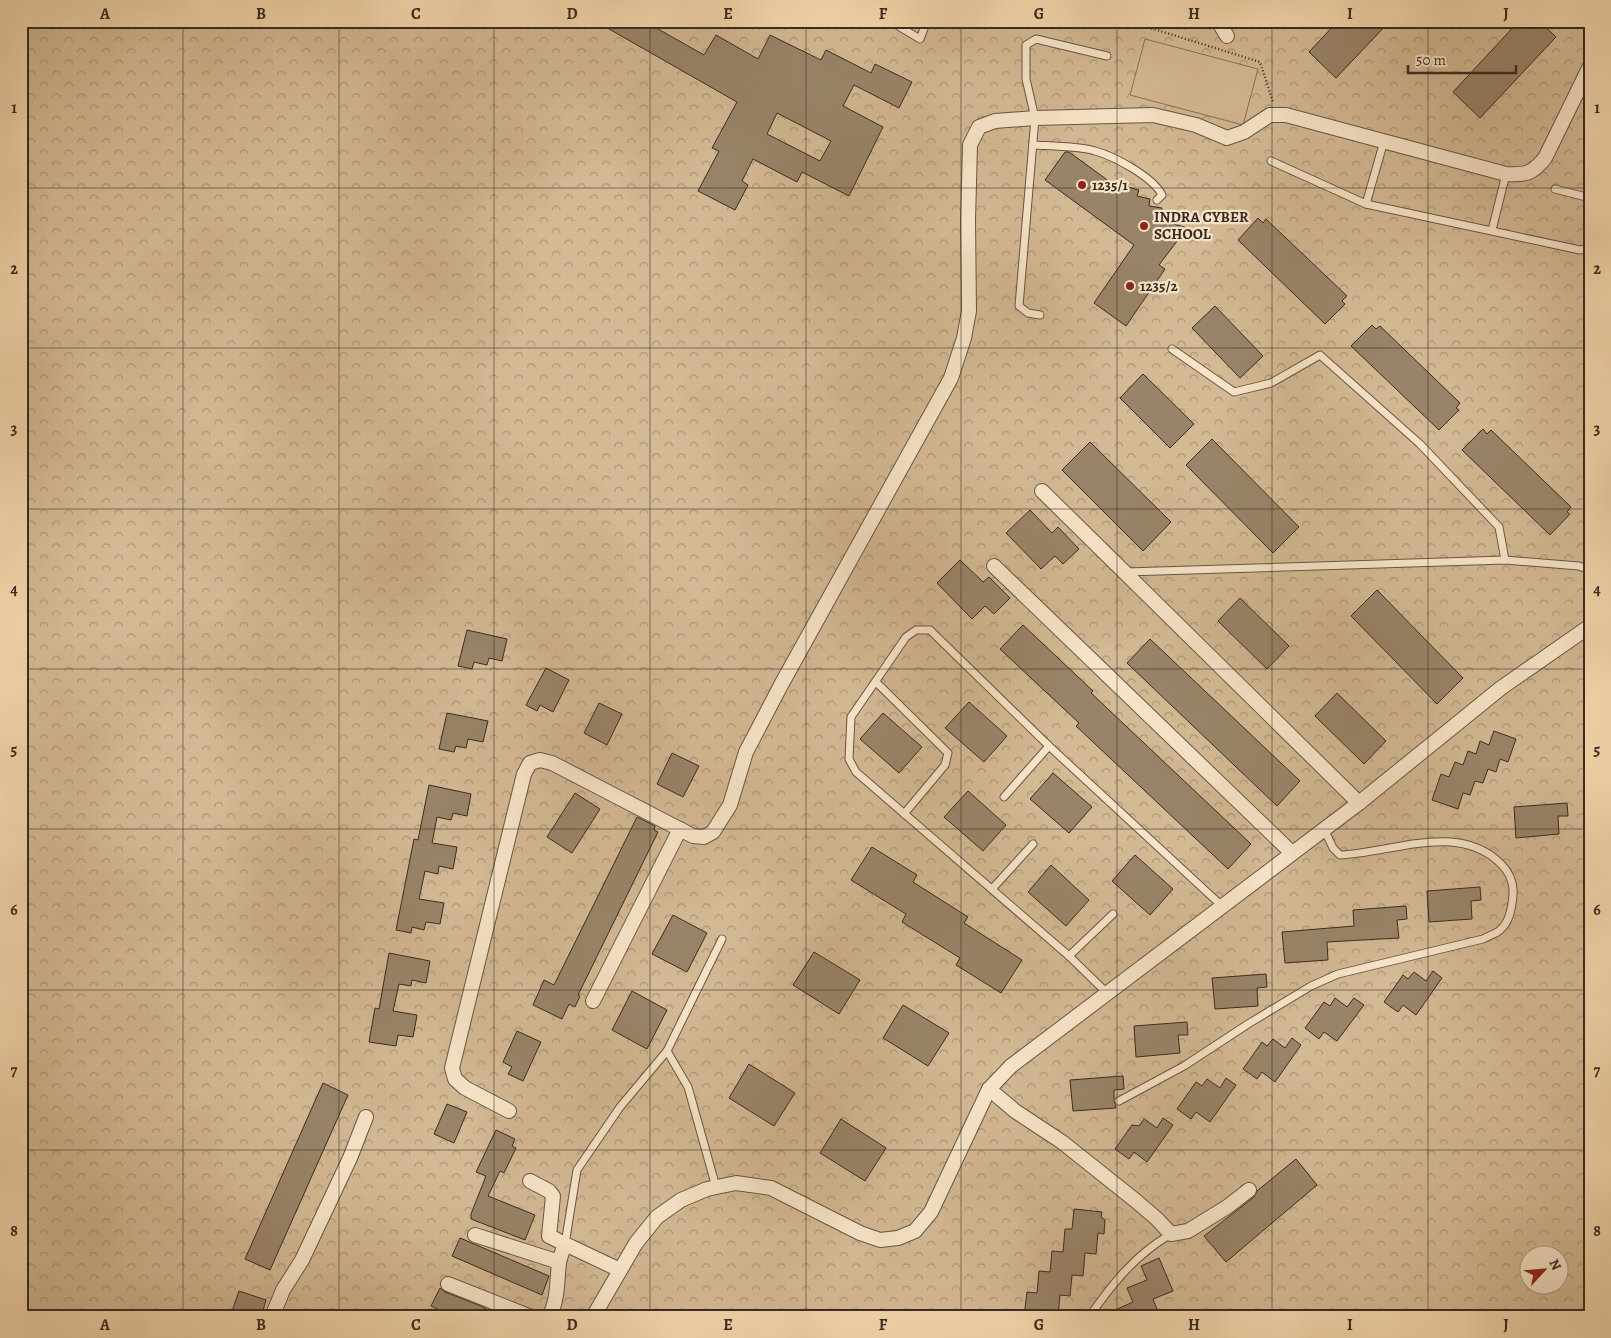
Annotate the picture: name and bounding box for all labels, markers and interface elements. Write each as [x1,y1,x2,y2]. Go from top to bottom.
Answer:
text: A [99,3,111,25]
text: B [256,3,266,25]
text: C [411,3,421,25]
text: D [566,3,578,25]
text: E [723,3,733,25]
text: F [879,3,888,25]
text: G [1034,3,1044,25]
text: H [1188,3,1200,25]
text: I [1347,3,1353,25]
text: J [1503,3,1509,25]
scale bar [1408,42,1516,74]
text: 50 m [1416,50,1446,70]
text: 1 [11,97,17,119]
text: 1 [1594,97,1600,119]
place label: 1235/1 [1092,175,1128,195]
marker: 1235/1 [1076,179,1088,191]
place label: INDRA CYBER SCHOOL [1154,207,1249,244]
marker: INDRA CYBER SCHOOL [1138,220,1150,232]
text: 2 [10,258,18,280]
text: 2 [1593,258,1601,280]
place label: 1235/2 [1140,276,1178,296]
marker: 1235/2 [1124,280,1136,292]
text: 3 [11,418,18,440]
text: 3 [1594,418,1601,440]
text: 4 [10,579,18,601]
text: 4 [1593,579,1601,601]
text: 5 [11,739,18,761]
text: 5 [1594,739,1601,761]
text: 6 [10,899,18,921]
text: 6 [1593,899,1601,921]
text: 7 [11,1060,18,1082]
text: 7 [1594,1060,1601,1082]
text: 8 [10,1220,18,1242]
text: 8 [1593,1220,1601,1242]
north arrow [1518,1246,1568,1296]
text: N [1544,1256,1566,1273]
text: A [99,1314,111,1336]
text: B [256,1314,266,1336]
text: C [411,1314,421,1336]
text: D [566,1314,578,1336]
text: E [723,1314,733,1336]
text: F [879,1314,888,1336]
text: G [1034,1314,1044,1336]
text: H [1188,1314,1200,1336]
text: I [1347,1314,1353,1336]
text: J [1503,1314,1509,1336]

